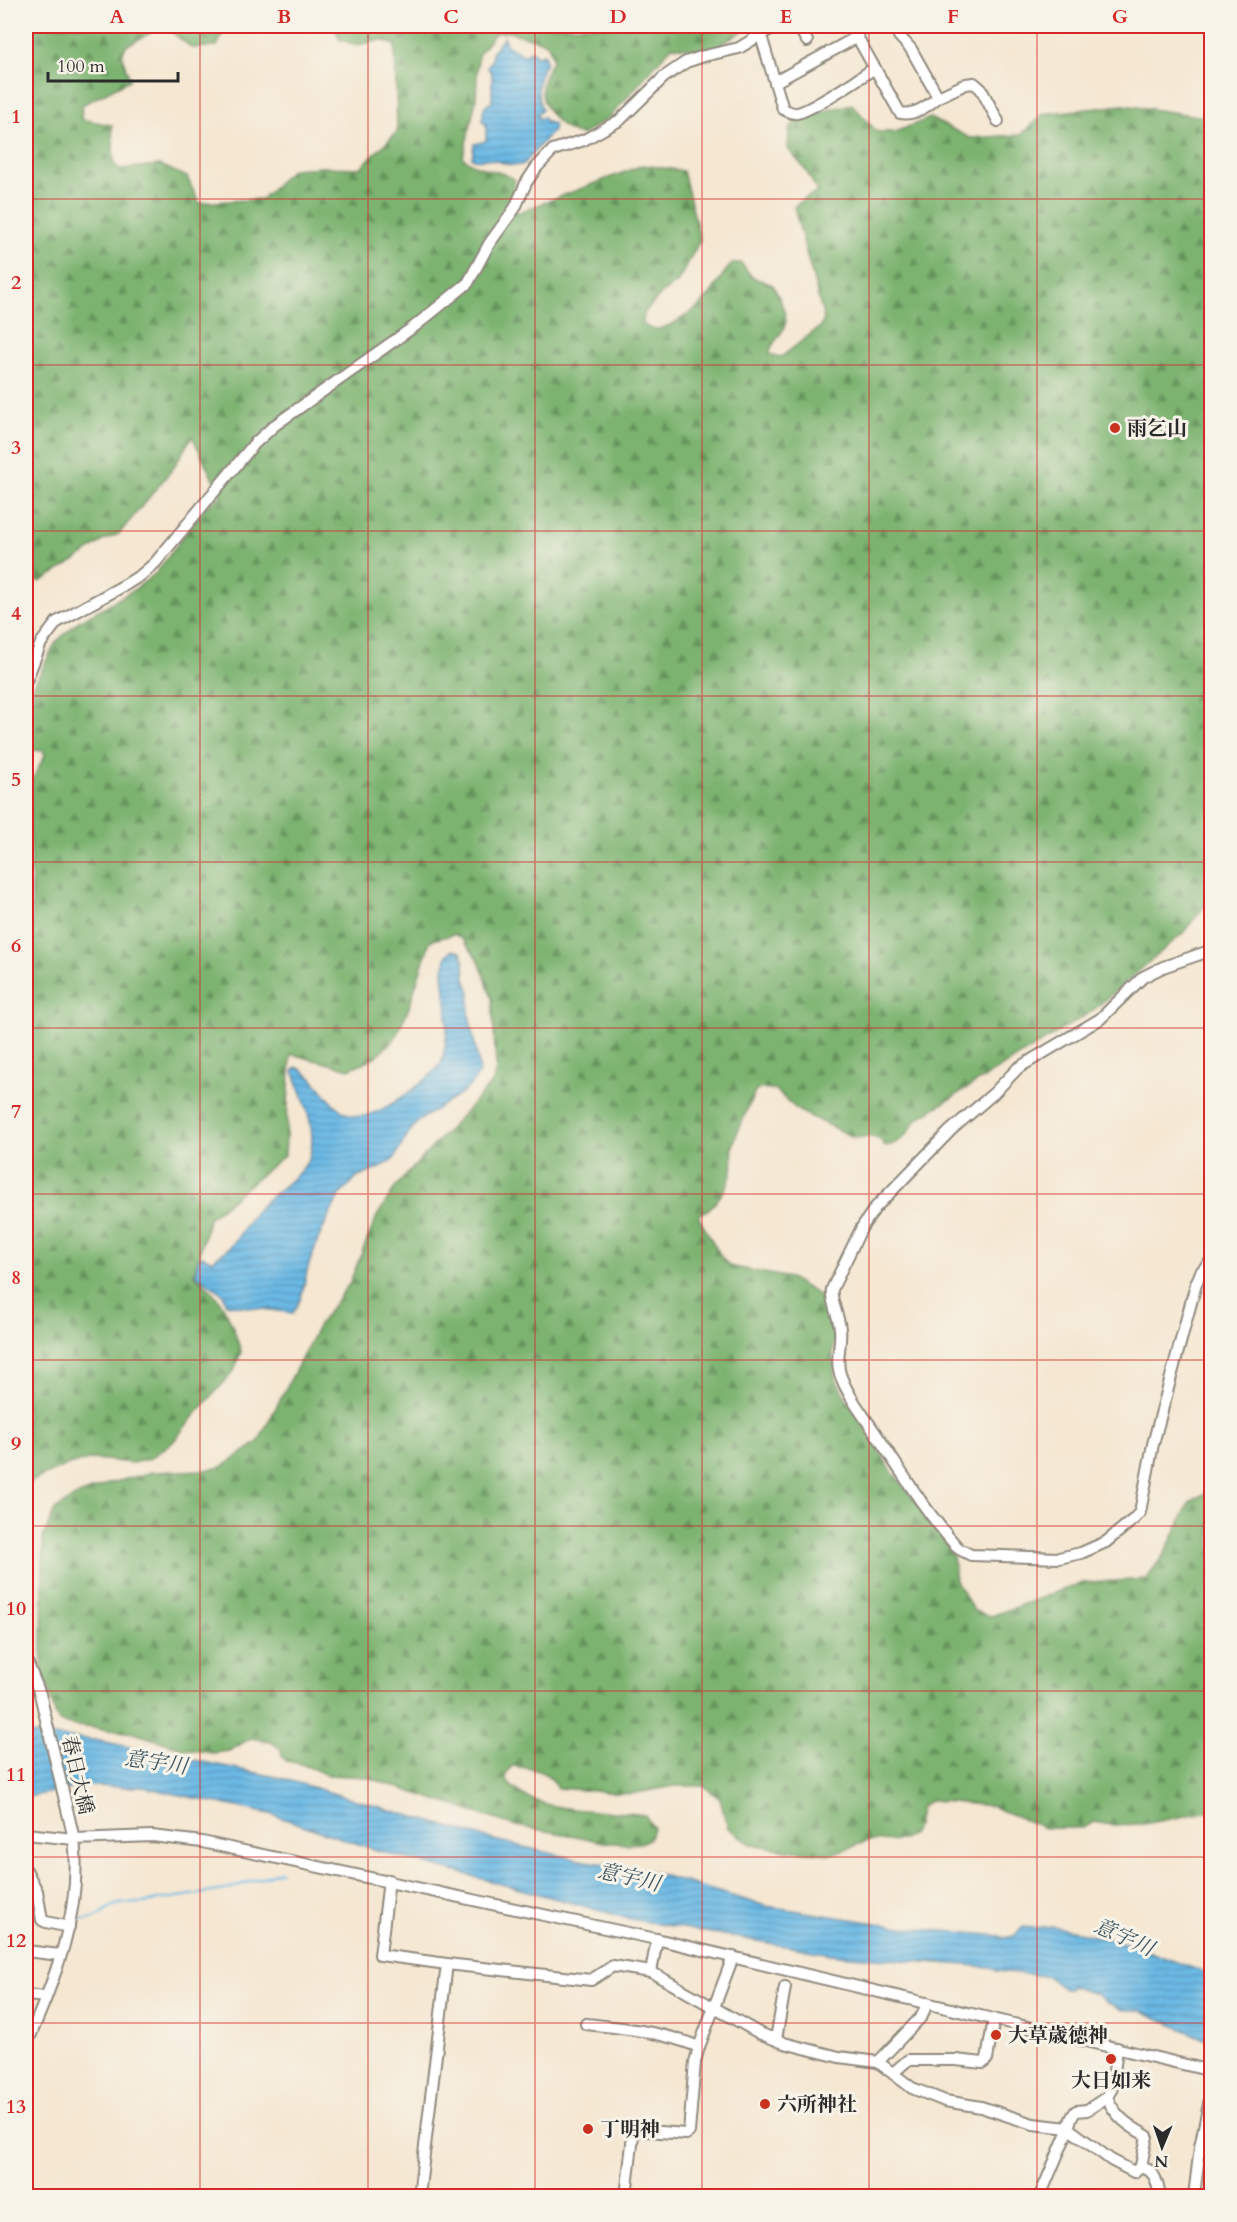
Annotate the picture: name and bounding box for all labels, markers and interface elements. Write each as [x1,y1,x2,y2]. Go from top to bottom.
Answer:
text: A [109,3,125,30]
text: B [277,3,291,30]
text: C [443,3,459,30]
text: D [609,3,627,30]
text: E [780,3,792,30]
text: F [947,3,959,30]
text: G [1112,3,1128,30]
scale bar [48,45,178,83]
text: 100 m [57,54,105,79]
text: 1 [11,103,21,130]
text: 2 [11,269,21,296]
place label: 雨乞山 [1127,415,1187,442]
marker: 雨乞山 [1108,421,1122,435]
text: 3 [11,434,21,461]
text: 4 [11,600,21,627]
text: 5 [11,766,21,793]
text: 6 [11,932,21,959]
text: 7 [11,1098,21,1125]
text: 8 [11,1264,21,1291]
text: 9 [11,1430,21,1457]
text: 10 [6,1595,26,1622]
street label: 春日大橋 [55,1733,100,1817]
water label: 意宇川 [123,1744,191,1782]
text: 11 [6,1761,26,1788]
water label: 意宇川 [595,1856,665,1899]
water label: 意宇川 [1089,1911,1160,1964]
text: 12 [6,1927,26,1954]
place label: 大草歳徳神 [1008,2022,1108,2049]
marker: 大草歳徳神 [989,2028,1003,2042]
marker: 大日如来 [1104,2052,1118,2066]
place label: 大日如来 [1071,2067,1151,2094]
place label: 六所神社 [777,2091,857,2118]
text: 13 [6,2093,26,2120]
marker: 六所神社 [758,2097,772,2111]
place label: 丁明神 [600,2116,660,2143]
north arrow [1132,2117,1192,2177]
marker: 丁明神 [581,2122,595,2136]
text: N [1154,2150,1169,2172]

